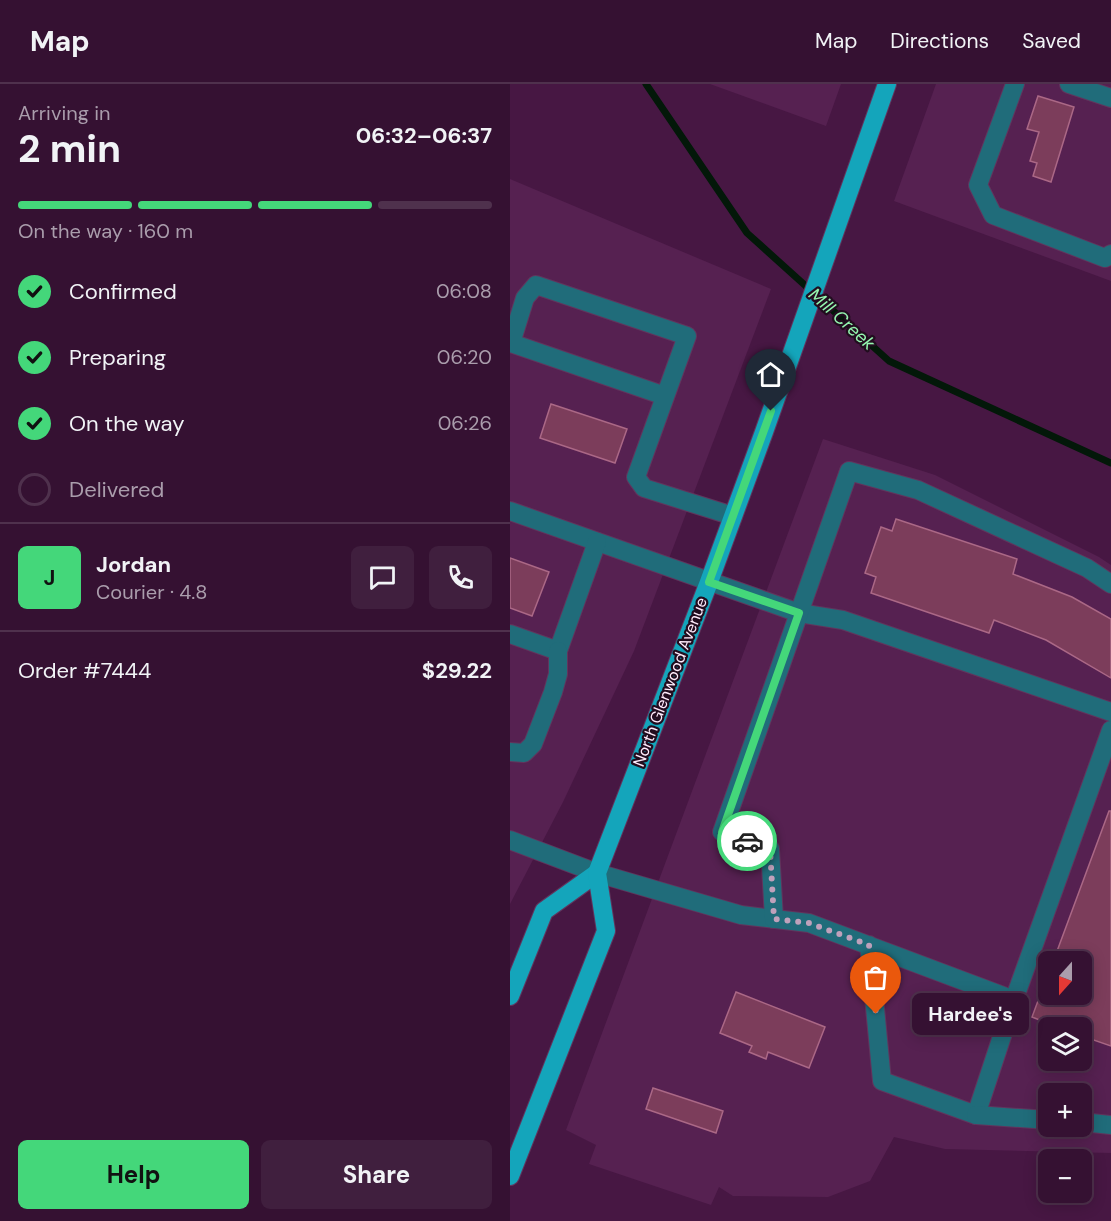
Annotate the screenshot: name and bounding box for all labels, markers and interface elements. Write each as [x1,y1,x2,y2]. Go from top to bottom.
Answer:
text: Map [30,23,90,60]
text: Map [815,27,857,55]
text: Directions [890,27,989,55]
text: Saved [1022,27,1081,55]
text: Arriving in [18,100,110,126]
text: 06:32–06:37 [356,121,492,150]
text: 2 min [18,123,121,174]
text: On the way · 160 m [18,218,193,244]
icon: check [18,275,51,308]
text: Confirmed [69,277,177,306]
text: 06:08 [436,278,492,304]
water label: Mill Creek [804,283,881,356]
icon: check [18,341,51,374]
text: Preparing [69,343,166,372]
text: 06:20 [437,344,492,370]
pin [745,349,796,411]
icon: home [754,358,787,391]
icon: check [18,407,51,440]
text: On the way [69,409,184,438]
text: 06:26 [438,410,492,436]
text: Delivered [69,475,164,504]
button: chat [351,546,414,609]
button: phone [429,546,492,609]
text: Jordan [96,550,171,579]
text: J [44,563,55,592]
text: Courier · 4.8 [96,579,207,605]
street label: North Glenwood Avenue [628,594,712,770]
text: Order #7444 [18,656,151,685]
text: $29.22 [422,656,492,685]
courier [717,811,777,871]
icon: car [731,825,764,858]
north arrow [1038,951,1092,1005]
map controls [1038,951,1092,1203]
pin [850,952,901,1014]
icon: bag [859,961,892,994]
callout: Hardee's [912,993,1029,1035]
text: Hardee's [928,1001,1013,1027]
button: layers [1038,1017,1092,1071]
button: + [1038,1083,1092,1137]
button: Help [18,1140,249,1209]
button: Share [261,1140,492,1209]
button: − [1038,1149,1092,1203]

